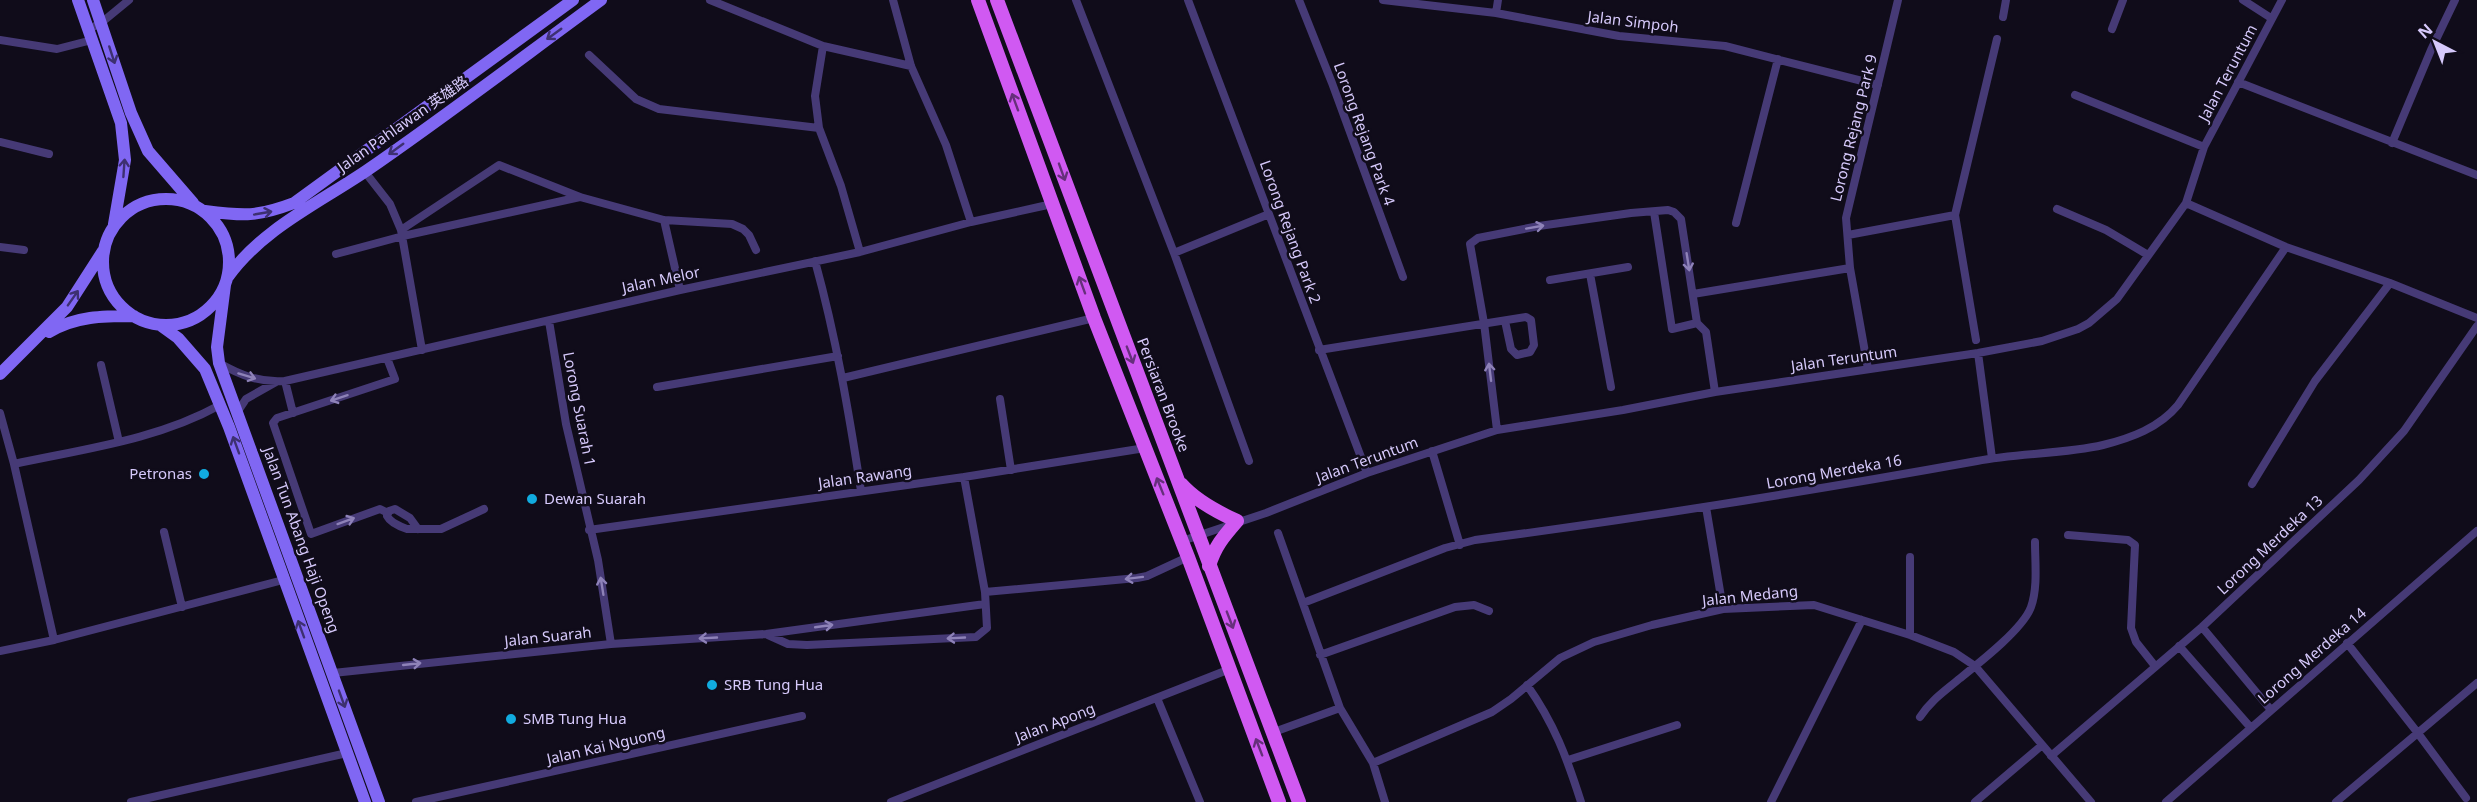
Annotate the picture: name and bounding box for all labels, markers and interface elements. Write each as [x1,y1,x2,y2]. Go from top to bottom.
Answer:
street label: Jalan Simpoh [1584,5,1680,37]
north arrow [2405,12,2465,72]
text: N [2413,18,2437,43]
street label: Jalan Teruntum [2192,21,2261,126]
one-way arrow [546,28,562,41]
one-way arrow [107,45,118,64]
street label: Lorong Rejang Park 9 [1825,52,1881,203]
street label: Lorong Rejang Park 4 [1330,59,1400,208]
street label: Jalan Pahlawan 英雄路 [331,70,472,177]
one-way arrow [1009,93,1020,112]
one-way arrow [389,143,405,155]
street label: Lorong Rejang Park 2 [1256,157,1326,306]
one-way arrow [118,158,129,178]
one-way arrow [1057,163,1068,181]
one-way arrow [253,207,272,218]
one-way arrow [1525,221,1544,232]
one-way arrow [1683,252,1694,272]
street label: Jalan Melor [618,261,702,297]
one-way arrow [1075,276,1086,295]
one-way arrow [67,290,79,307]
street label: Persiaran Brooke [1133,335,1195,455]
street label: Jalan Teruntum [1787,341,1898,376]
one-way arrow [1125,345,1136,364]
street label: Lorong Suarah 1 [559,350,601,468]
one-way arrow [1485,362,1496,382]
one-way arrow [237,371,256,382]
one-way arrow [330,393,349,404]
street label: Jalan Teruntum [1311,431,1420,487]
one-way arrow [229,436,240,455]
street label: Jalan Tun Abang Haji Openg [258,442,345,635]
street label: Lorong Merdeka 16 [1764,449,1903,493]
street label: Jalan Rawang [815,460,913,493]
place label: Petronas [129,463,192,483]
marker: Petronas [197,467,211,481]
one-way arrow [1154,478,1165,496]
place label: Dewan Suarah [544,488,646,508]
street label: Lorong Merdeka 13 [2212,490,2326,598]
marker: Dewan Suarah [525,492,539,506]
one-way arrow [336,515,355,526]
one-way arrow [1125,573,1145,584]
one-way arrow [596,577,607,597]
street label: Jalan Medang [1699,580,1799,610]
street label: Lorong Merdeka 14 [2253,602,2370,708]
one-way arrow [1225,610,1236,629]
one-way arrow [295,620,306,639]
street label: Jalan Suarah [501,621,592,651]
one-way arrow [814,621,834,632]
one-way arrow [699,632,719,643]
one-way arrow [946,632,966,643]
one-way arrow [401,658,421,669]
place label: SRB Tung Hua [724,674,823,694]
marker: SRB Tung Hua [705,678,719,692]
one-way arrow [338,689,349,708]
street label: Jalan Apong [1010,698,1098,747]
place label: SMB Tung Hua [523,708,627,728]
marker: SMB Tung Hua [504,712,518,726]
street label: Jalan Kai Nguong [543,722,667,769]
one-way arrow [1253,738,1264,757]

